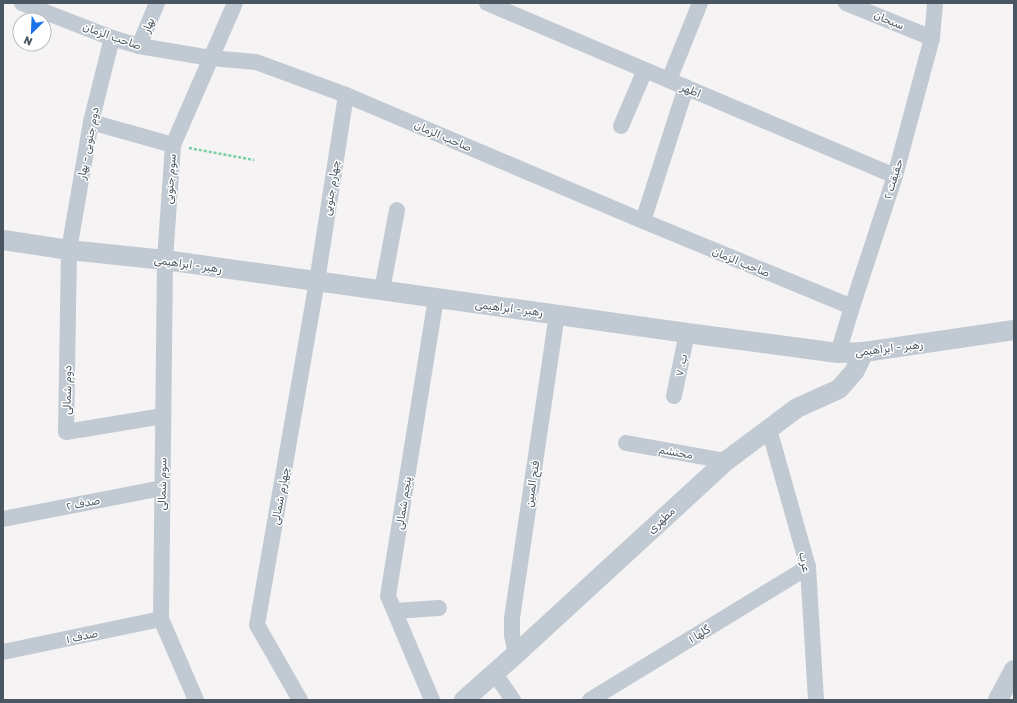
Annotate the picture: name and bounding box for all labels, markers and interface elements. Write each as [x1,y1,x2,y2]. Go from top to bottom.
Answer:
street label: سبحان [872,9,906,32]
north arrow [12,12,52,52]
street label: بهار [139,16,157,36]
street label: صاحب الزمان [81,20,143,53]
text: N [22,33,34,48]
street label: اطهر [678,80,703,100]
street label: دوم جنوبی - بهار [75,106,103,182]
street label: صاحب الزمان [412,119,473,154]
street label: سوم جنوبی [162,153,180,205]
street label: حقیقت ۲ [881,157,906,201]
street label: چهارم جنوبی [321,159,343,217]
street label: صاحب الزمان [710,245,772,280]
street label: رهبر - ابراهیمی [153,253,223,276]
street label: رهبر - ابراهیمی [474,298,544,319]
street label: رهبر - ابراهیمی [854,338,924,359]
street label: ب. ۷ [673,353,690,378]
street label: دوم شمالی [61,365,75,415]
street label: محتشم [658,443,694,463]
street label: سوم شمالی [156,457,170,511]
street label: فتح المبین [523,460,544,508]
street label: چهارم شمالی [269,466,293,526]
street label: پنجم شمالی [393,475,415,531]
street label: صدف ۲ [65,494,101,513]
street label: مطهری [645,504,678,536]
street label: عرب [796,551,813,574]
street label: گلها ۱ [686,623,712,646]
street label: صدف ۱ [65,627,99,646]

